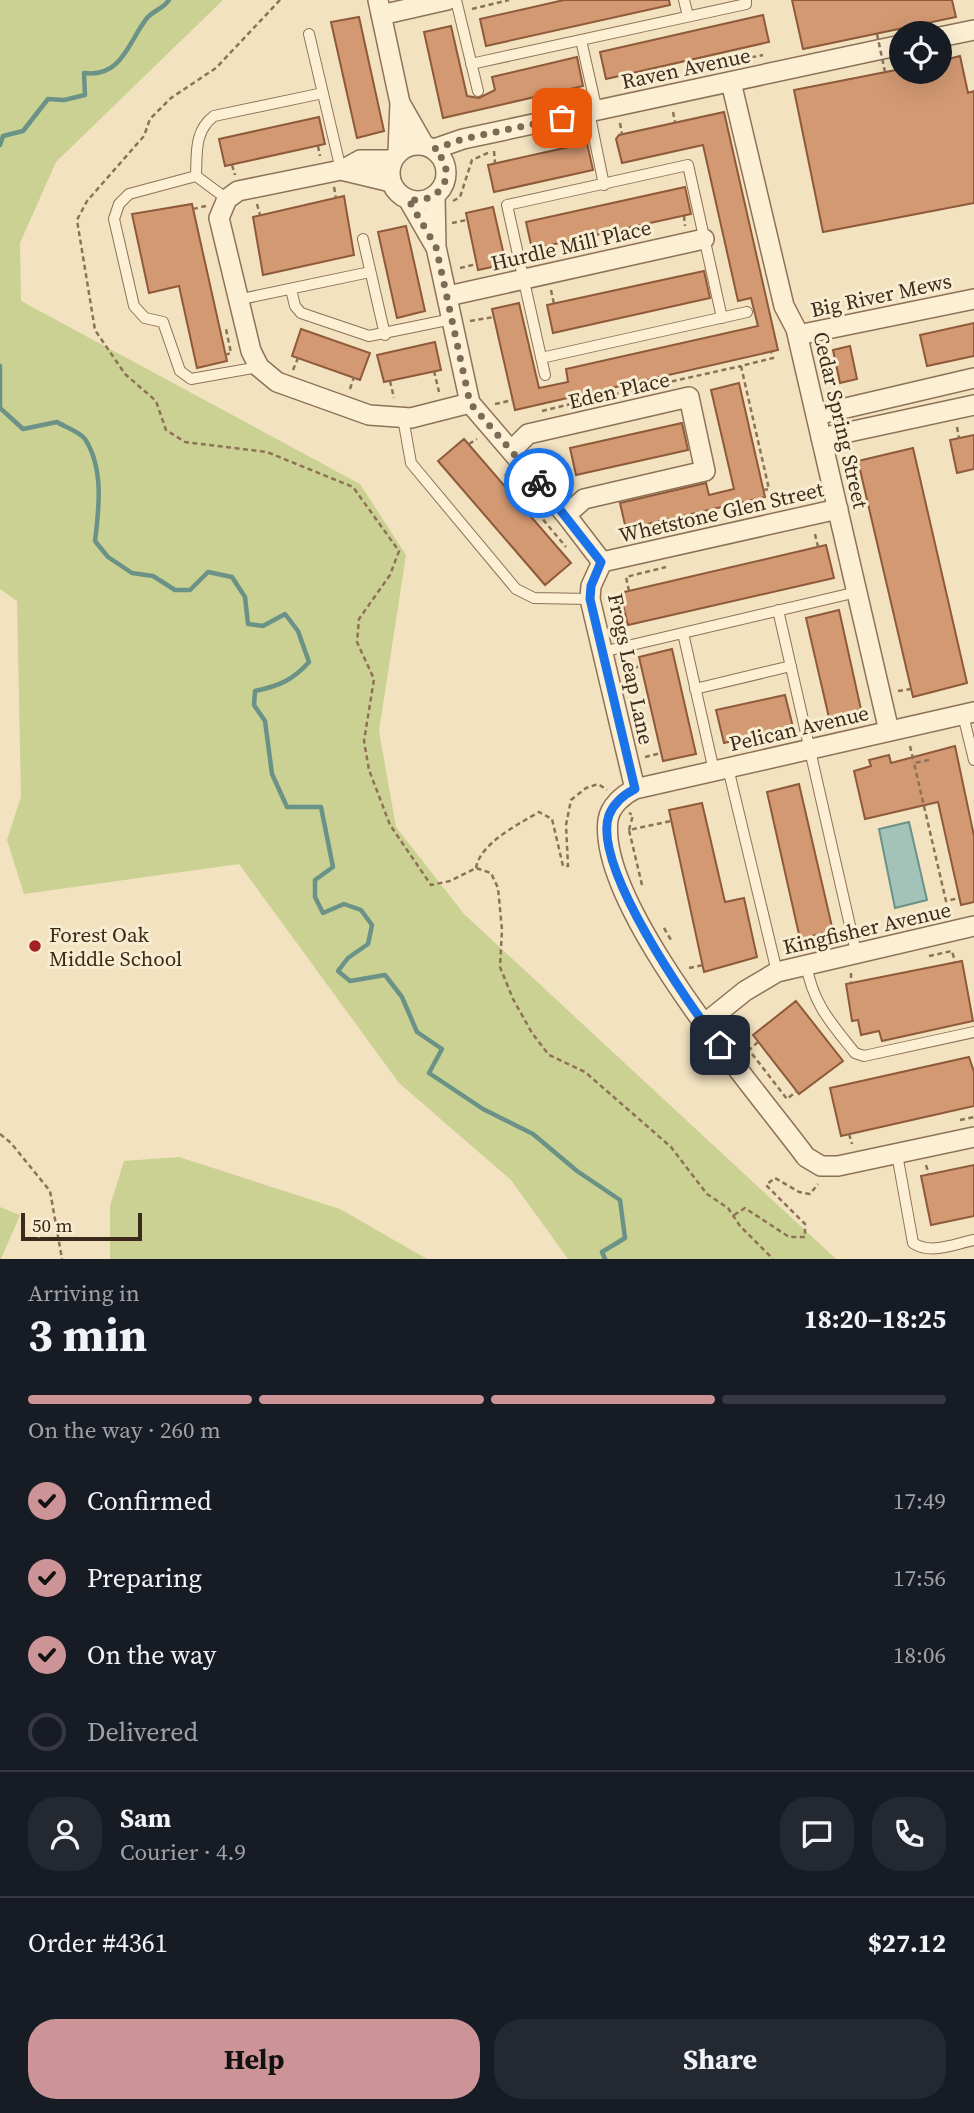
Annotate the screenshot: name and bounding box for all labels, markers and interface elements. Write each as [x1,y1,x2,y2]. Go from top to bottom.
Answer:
map controls [889,21,952,84]
button: locate [889,21,952,84]
street label: Raven Avenue [619,40,753,96]
pin [532,88,592,148]
icon: bag [543,99,581,137]
street label: Hurdle Mill Place [488,212,654,278]
street label: Big River Mews [808,266,954,324]
street label: Cedar Spring Street [807,329,875,511]
street label: Eden Place [566,364,672,416]
courier [504,448,574,518]
icon: bike [520,464,558,502]
street label: Whetstone Glen Street [616,474,826,550]
street label: Frogs Leap Lane [601,591,661,747]
street label: Pelican Avenue [726,698,872,758]
street label: Kingfisher Avenue [780,895,954,961]
place label: Forest Oak Middle School [49,920,182,973]
marker: Forest Oak Middle School [27,938,43,954]
pin [690,1015,750,1075]
icon: home [701,1026,739,1064]
scale bar [21,1210,142,1242]
text: 50 m [32,1212,73,1238]
text: Arriving in [28,1277,140,1309]
text: 18:20–18:25 [804,1301,946,1337]
text: 3 min [28,1303,147,1366]
text: On the way · 260 m [28,1414,221,1446]
icon: check [28,1482,66,1520]
text: Confirmed [87,1483,212,1519]
text: 17:49 [893,1485,946,1517]
icon: check [28,1559,66,1597]
text: Preparing [87,1560,202,1596]
text: 17:56 [893,1562,946,1594]
icon: check [28,1636,66,1674]
text: On the way [87,1637,216,1673]
text: 18:06 [893,1639,946,1671]
text: Delivered [87,1714,198,1750]
button: person [28,1797,102,1871]
button: chat [780,1797,854,1871]
button: phone [872,1797,946,1871]
text: Sam [120,1800,171,1836]
text: Courier · 4.9 [120,1836,246,1868]
text: Order #4361 [28,1925,168,1961]
text: $27.12 [868,1925,946,1961]
button: Help [28,2019,480,2099]
button: Share [494,2019,946,2099]

